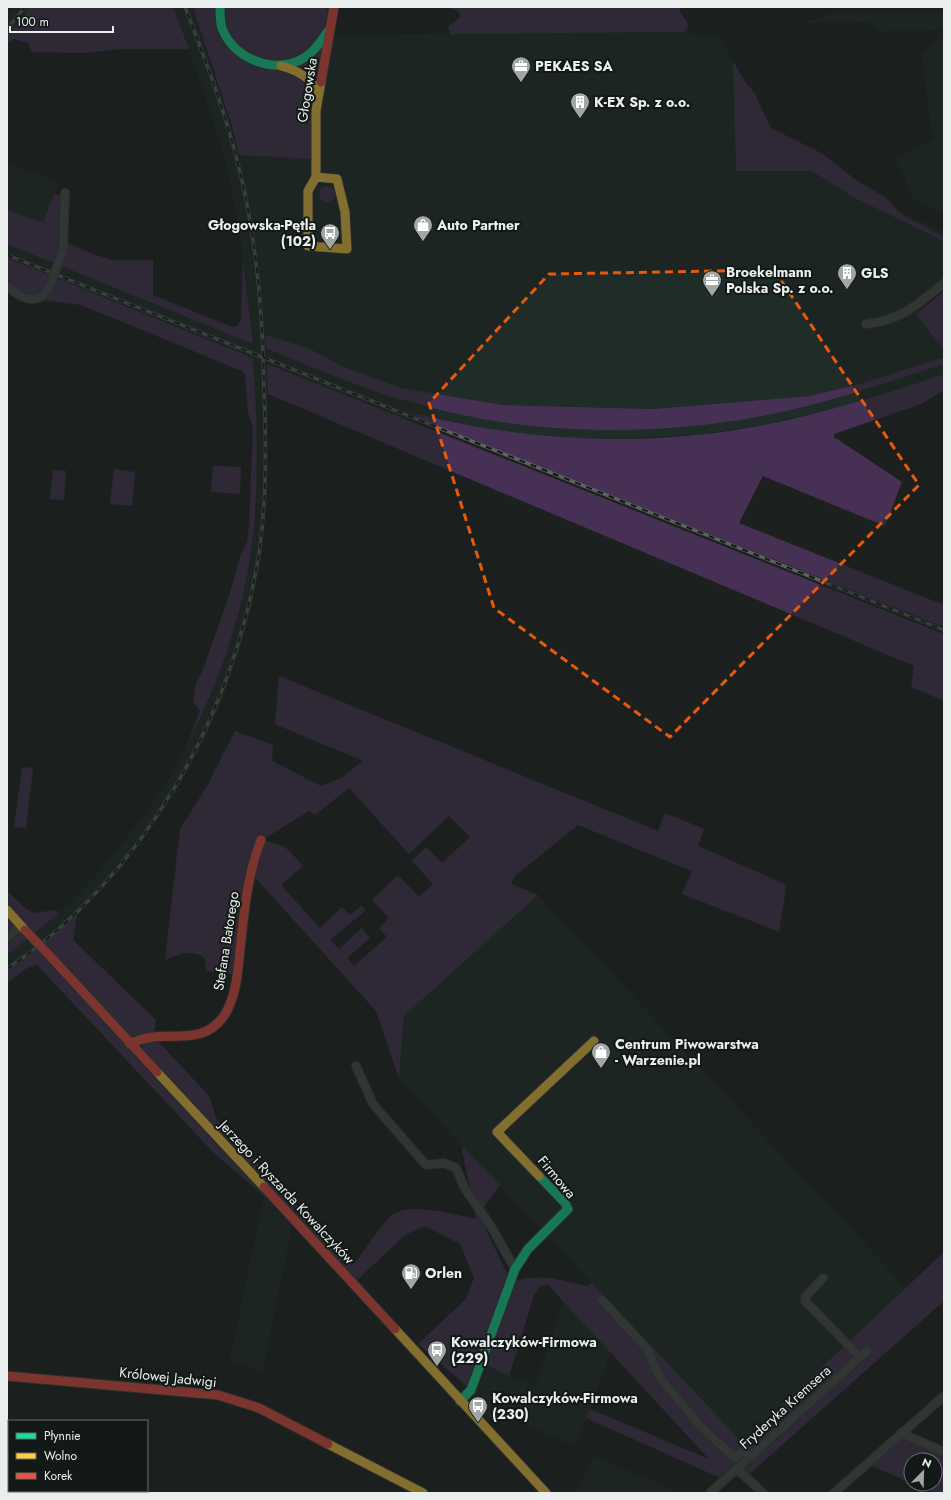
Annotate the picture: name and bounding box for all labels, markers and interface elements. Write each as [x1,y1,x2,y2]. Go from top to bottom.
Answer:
scale bar [10,8,113,34]
text: 100 m [16,13,49,31]
office icon: PEKAES SA [510,55,532,83]
street label: Głogowska [292,56,322,124]
place label: PEKAES SA [535,56,613,76]
building icon: K-EX Sp. z o.o. [569,91,591,119]
place label: K-EX Sp. z o.o. [594,92,690,112]
shop icon: Auto Partner [412,214,434,242]
place label: Głogowska-Pętla (102) [208,215,316,251]
place label: Auto Partner [436,215,520,235]
bus stop icon: Głogowska-Pętla (102) [319,222,341,250]
place label: Broekelmann Polska Sp. z o.o. [726,262,834,298]
building icon: GLS [836,262,858,290]
place label: GLS [861,263,889,283]
office icon: Broekelmann Polska Sp. z o.o. [701,269,723,297]
street label: Stefana Batorego [208,890,244,992]
place label: Centrum Piwowarstwa - Warzenie.pl [615,1034,759,1070]
shop icon: Centrum Piwowarstwa - Warzenie.pl [590,1041,612,1069]
street label: Jerzego i Ryszarda Kowalczyków [213,1114,360,1269]
street label: Firmowa [533,1151,581,1203]
fuel station icon: Orlen [400,1262,422,1290]
place label: Orlen [425,1263,462,1283]
place label: Kowalczyków-Firmowa (229) [451,1332,597,1368]
bus stop icon: Kowalczyków-Firmowa (229) [426,1339,448,1367]
street label: Fryderyka Kremsera [735,1360,835,1454]
street label: Królowej Jadwigi [118,1362,218,1392]
place label: Kowalczyków-Firmowa (230) [492,1388,638,1424]
bus stop icon: Kowalczyków-Firmowa (230) [467,1395,489,1423]
legend [8,1420,148,1492]
text: Płynnie [44,1427,81,1445]
text: Wolno [44,1447,78,1465]
north arrow [903,1452,943,1492]
text: N [920,1454,934,1472]
text: Korek [44,1467,73,1485]

